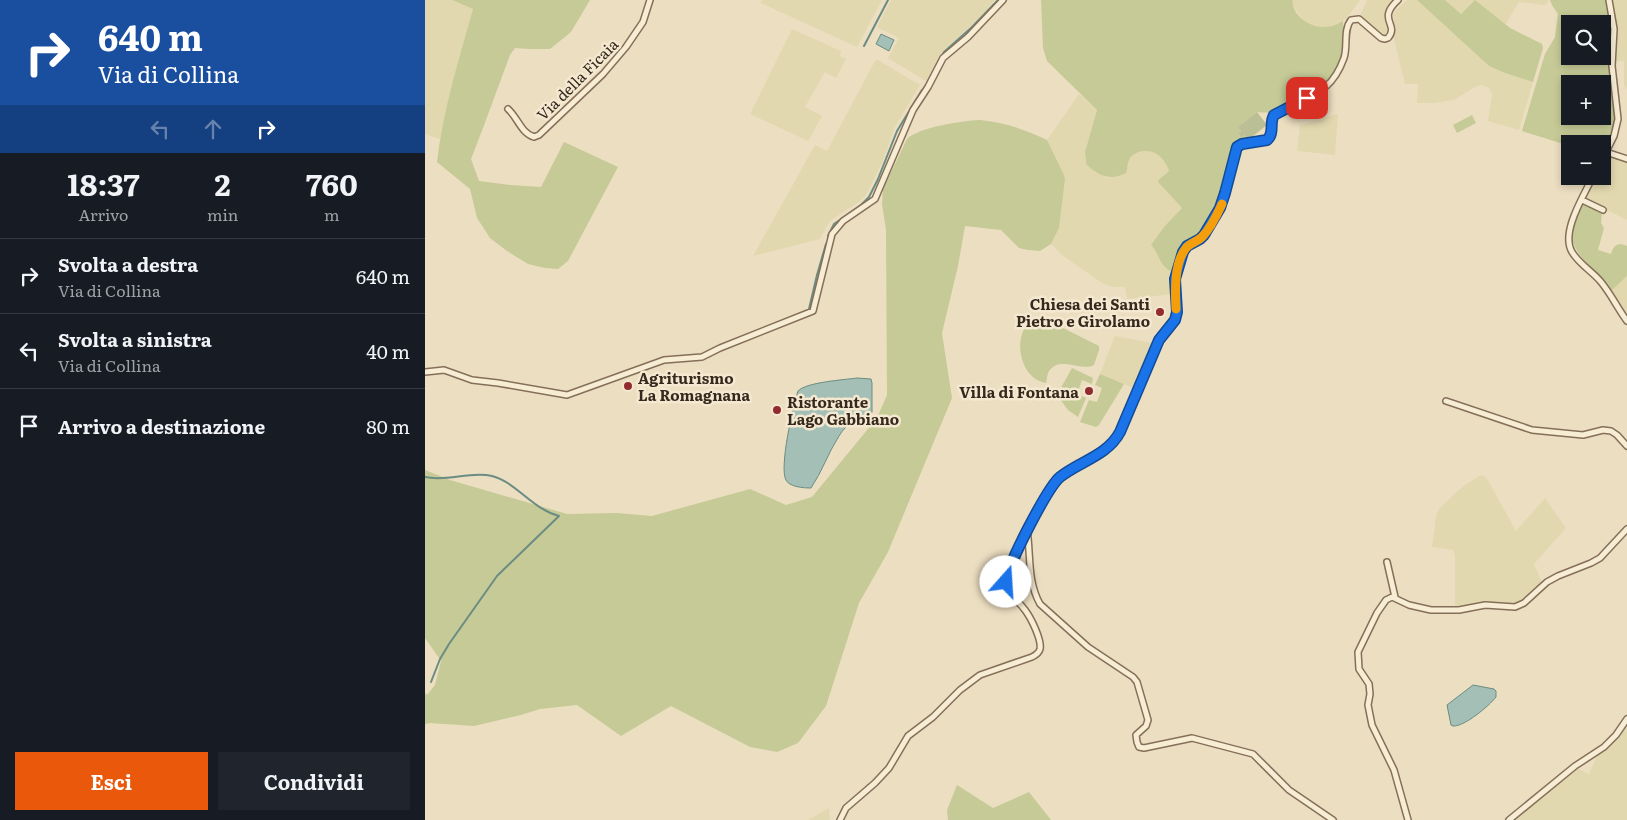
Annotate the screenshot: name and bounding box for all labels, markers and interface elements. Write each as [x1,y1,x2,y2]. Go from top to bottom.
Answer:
text: 640 m [98,10,203,62]
map controls [1561,15,1611,185]
button: search [1561,15,1611,65]
icon: right [15,20,80,85]
street label: Via della Ficaia [531,32,624,125]
text: Via di Collina [98,57,239,90]
button: + [1561,75,1611,125]
pin [1286,77,1328,119]
icon: arrive [1293,84,1321,112]
icon: left [146,115,174,143]
icon: ahead [199,115,227,143]
icon: right [252,115,280,143]
button: − [1561,135,1611,185]
text: 18:37 [67,161,140,205]
text: 2 [215,161,231,205]
text: 760 [306,161,358,205]
text: Arrivo [79,202,128,226]
text: min [207,202,238,226]
text: m [324,202,339,226]
text: Svolta a destra [58,250,198,278]
icon: right [15,262,43,290]
text: 640 m [356,262,410,290]
text: Via di Collina [58,278,161,302]
place label: Chiesa dei Santi Pietro e Girolamo [1016,292,1151,332]
marker: Chiesa dei Santi Pietro e Girolamo [1154,306,1166,318]
text: Svolta a sinistra [58,325,212,353]
icon: left [15,337,43,365]
text: 40 m [366,337,410,365]
text: Via di Collina [58,353,161,377]
place label: Agriturismo La Romagnana [638,366,751,406]
marker: Agriturismo La Romagnana [622,380,634,392]
place label: Villa di Fontana [959,380,1079,403]
marker: Villa di Fontana [1083,385,1095,397]
place label: Ristorante Lago Gabbiano [787,390,899,430]
marker: Ristorante Lago Gabbiano [771,404,783,416]
icon: arrive [15,412,43,440]
text: Arrivo a destinazione [58,412,265,440]
text: 80 m [366,412,410,440]
position arrow [979,555,1031,607]
button: Esci [15,752,208,810]
button: Condividi [218,752,410,810]

